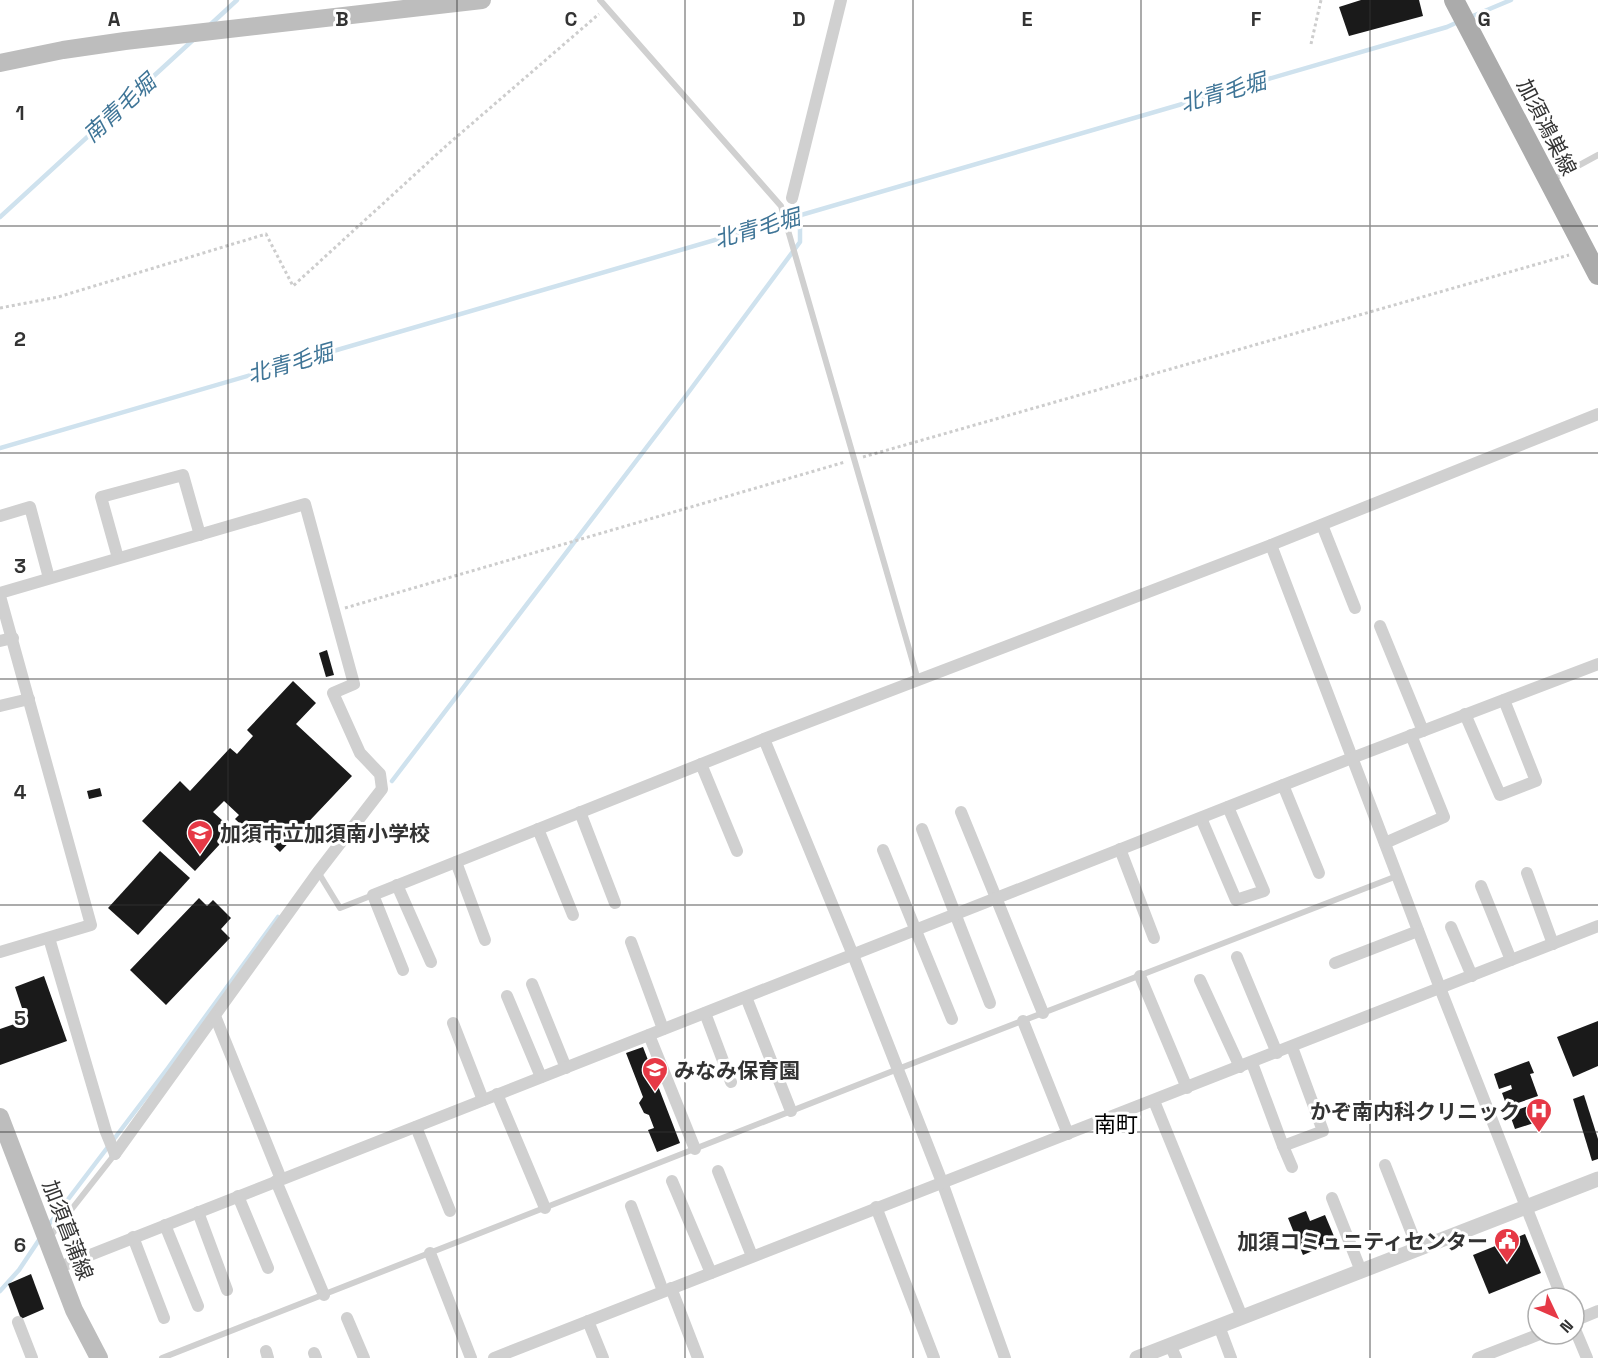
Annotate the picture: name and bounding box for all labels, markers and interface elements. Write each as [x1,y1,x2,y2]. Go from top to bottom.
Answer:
text: A [108,6,121,32]
text: B [335,6,349,32]
text: C [565,6,578,32]
text: D [792,6,806,32]
text: E [1021,6,1033,32]
text: F [1251,6,1262,32]
text: G [1477,6,1491,32]
water label: 南青毛堀 [77,66,163,148]
water label: 北青毛堀 [1177,66,1272,118]
street label: 加須鴻巣線 [1511,74,1583,180]
text: 1 [15,100,25,126]
water label: 北青毛堀 [711,202,806,254]
text: 2 [14,326,26,352]
water label: 北青毛堀 [244,337,339,389]
text: 3 [14,553,26,579]
text: 4 [14,779,27,805]
school or university icon: 加須市立加須南小学校 [185,818,215,856]
place label: 加須市立加須南小学校 [220,820,430,847]
text: 5 [14,1005,26,1031]
school or university icon: みなみ保育園 [640,1055,670,1093]
place label: みなみ保育園 [674,1057,800,1084]
hospital icon: かぞ南内科クリニック [1524,1096,1554,1134]
place label: かぞ南内科クリニック [1310,1098,1520,1125]
district label: 南町 [1094,1110,1138,1138]
street label: 加須菖蒲線 [37,1176,99,1284]
public building icon: 加須コミュニティセンター [1492,1226,1522,1264]
place label: 加須コミュニティセンター [1237,1228,1488,1255]
text: 6 [14,1232,26,1258]
north arrow [1526,1286,1586,1346]
text: N [1555,1315,1578,1337]

